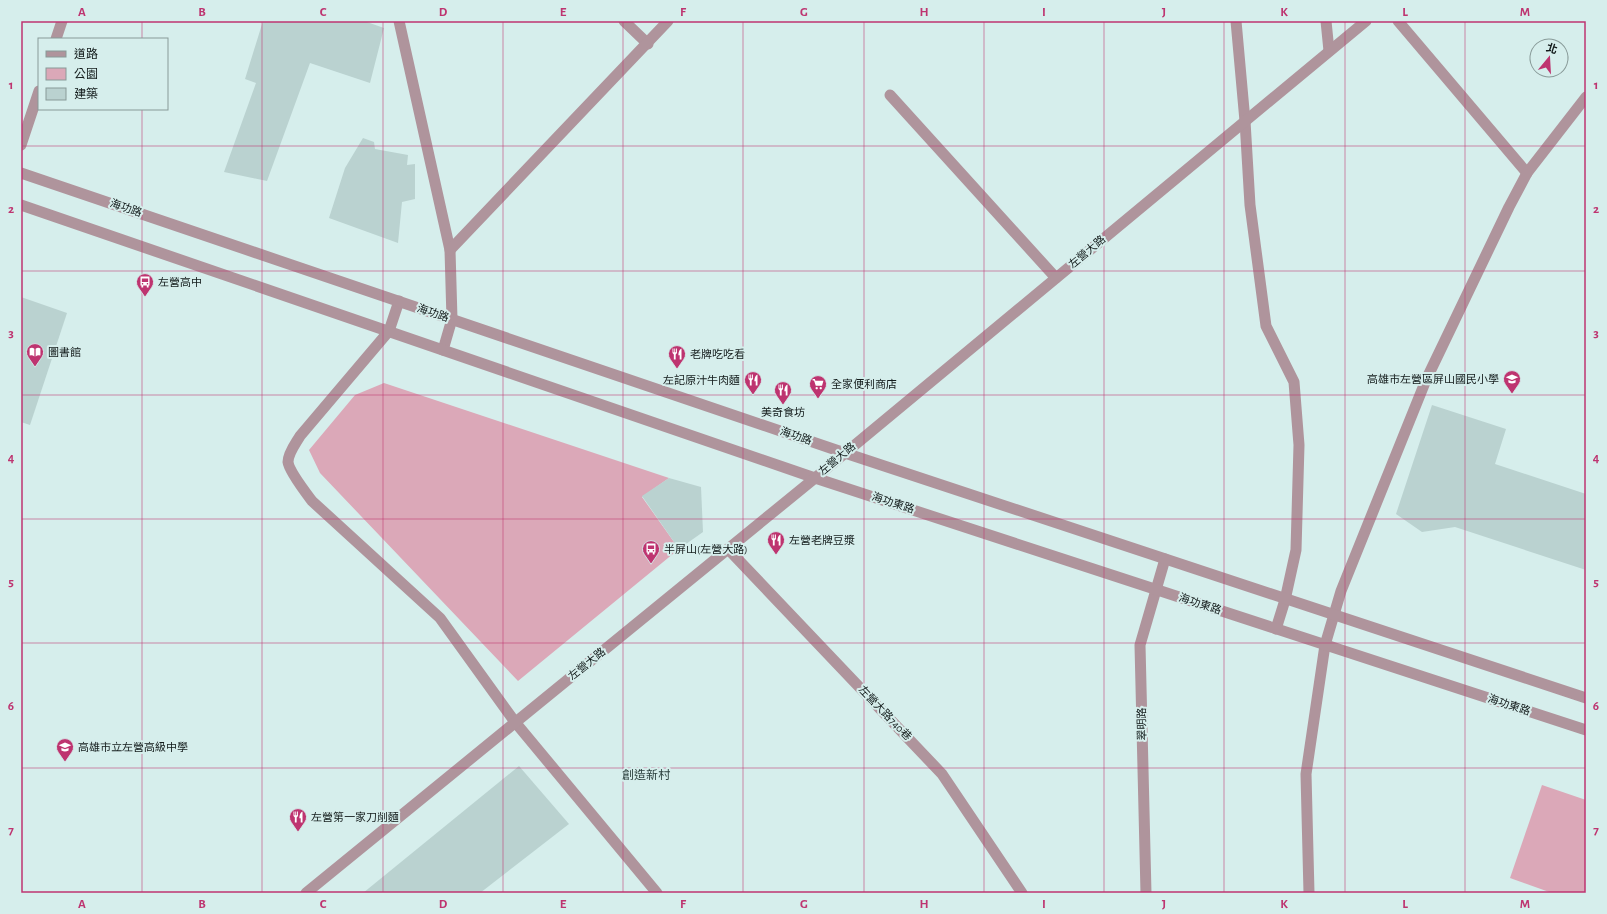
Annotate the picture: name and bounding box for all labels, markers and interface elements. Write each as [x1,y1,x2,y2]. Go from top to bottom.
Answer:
text: A [78,6,86,19]
text: B [198,6,206,19]
text: C [320,6,327,19]
text: D [439,6,448,19]
text: E [560,6,567,19]
text: F [680,6,687,19]
text: G [800,6,808,19]
text: H [919,6,929,19]
text: I [1042,6,1046,19]
text: J [1162,6,1166,19]
text: K [1280,6,1288,19]
text: L [1402,6,1408,19]
text: M [1520,6,1530,19]
legend [38,38,168,110]
north arrow [1529,38,1569,78]
text: 北 [1545,42,1559,56]
text: 道路 [74,47,98,60]
text: 公園 [74,68,98,80]
text: 1 [9,79,13,92]
text: 1 [1594,79,1598,92]
text: 建築 [74,87,98,100]
street label: 海功路 [109,196,144,219]
text: 2 [8,203,14,216]
text: 2 [1593,203,1599,216]
street label: 左營大路 [1066,233,1107,270]
bus stop icon: 左營高中 [135,272,155,297]
place label: 左營高中 [158,276,202,288]
street label: 海功路 [416,301,451,324]
text: 3 [8,327,14,340]
text: 3 [1593,327,1599,340]
library icon: 圖書館 [25,342,45,367]
restaurant icon: 老牌吃吃看 [667,344,687,369]
place label: 圖書館 [48,346,81,358]
place label: 老牌吃吃看 [690,348,745,360]
school or university icon: 高雄市左營區屏山國民小學 [1502,369,1522,394]
restaurant icon: 左記原汁牛肉麵 [743,370,763,395]
place label: 高雄市左營區屏山國民小學 [1367,373,1499,385]
place label: 左記原汁牛肉麵 [663,374,740,386]
supermarket icon: 全家便利商店 [808,374,828,399]
place label: 全家便利商店 [831,378,897,390]
restaurant icon: 美奇食坊 [773,380,793,405]
place label: 美奇食坊 [761,406,805,418]
street label: 海功路 [779,424,814,447]
street label: 左營大路 [816,440,857,477]
text: 4 [8,452,15,465]
text: 4 [1593,452,1600,465]
street label: 海功東路 [870,490,916,515]
restaurant icon: 左營老牌豆漿 [766,530,786,555]
place label: 左營老牌豆漿 [789,534,855,546]
bus stop icon: 半屏山(左營大路) [641,539,661,564]
place label: 半屏山(左營大路) [664,543,748,555]
text: 5 [8,576,14,589]
text: 5 [1593,576,1599,589]
street label: 海功東路 [1177,591,1223,616]
street label: 左營大路 [566,645,608,682]
street label: 左營大路740巷 [856,683,914,742]
street label: 海功東路 [1486,692,1532,717]
text: 6 [8,700,14,713]
text: 6 [1593,700,1599,713]
street label: 翠明路 [1135,707,1148,741]
school or university icon: 高雄市立左營高級中學 [55,737,75,762]
place label: 高雄市立左營高級中學 [78,741,188,753]
district label: 創造新村 [622,768,671,781]
restaurant icon: 左營第一家刀削麵 [288,807,308,832]
place label: 左營第一家刀削麵 [311,811,399,823]
text: 7 [8,824,14,837]
text: 7 [1593,824,1599,837]
text: A [78,898,86,911]
text: B [198,898,206,911]
text: C [320,898,327,911]
text: D [439,898,448,911]
text: E [560,898,567,911]
text: F [680,898,687,911]
text: G [800,898,808,911]
text: H [919,898,929,911]
text: I [1042,898,1046,911]
text: J [1162,898,1166,911]
text: K [1280,898,1288,911]
text: L [1402,898,1408,911]
text: M [1520,898,1530,911]

